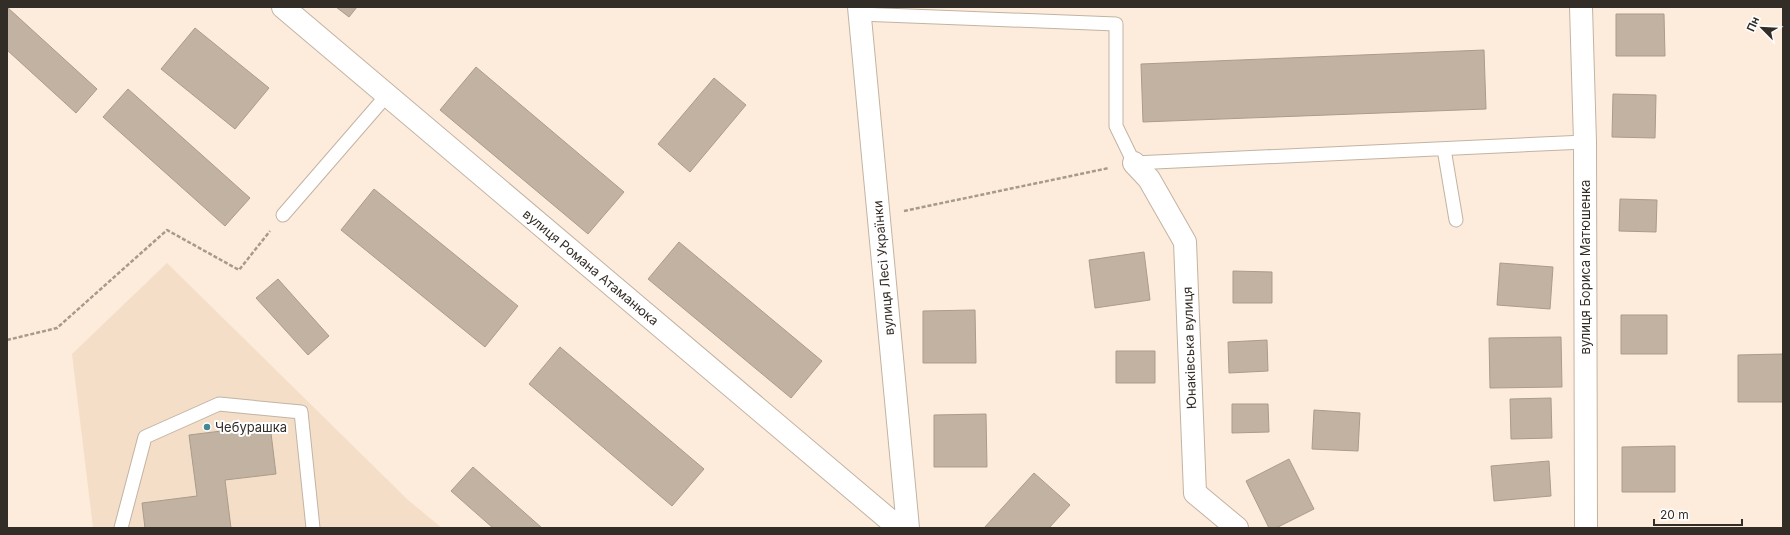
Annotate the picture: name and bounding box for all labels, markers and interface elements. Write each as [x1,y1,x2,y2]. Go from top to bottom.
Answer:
north arrow [1742,8,1782,48]
text: Пн [1743,14,1762,34]
street label: вулиця Бориса Матюшенка [1577,180,1593,354]
street label: вулиця Лесі Українки [869,200,897,336]
street label: вулиця Романа Атаманюка [520,206,662,328]
street label: Юнаківська вулиця [1179,286,1199,410]
place label: Чебурашка [215,419,287,435]
marker: Чебурашка [202,422,212,432]
scale bar [1654,501,1742,527]
text: 20 m [1660,507,1689,522]

